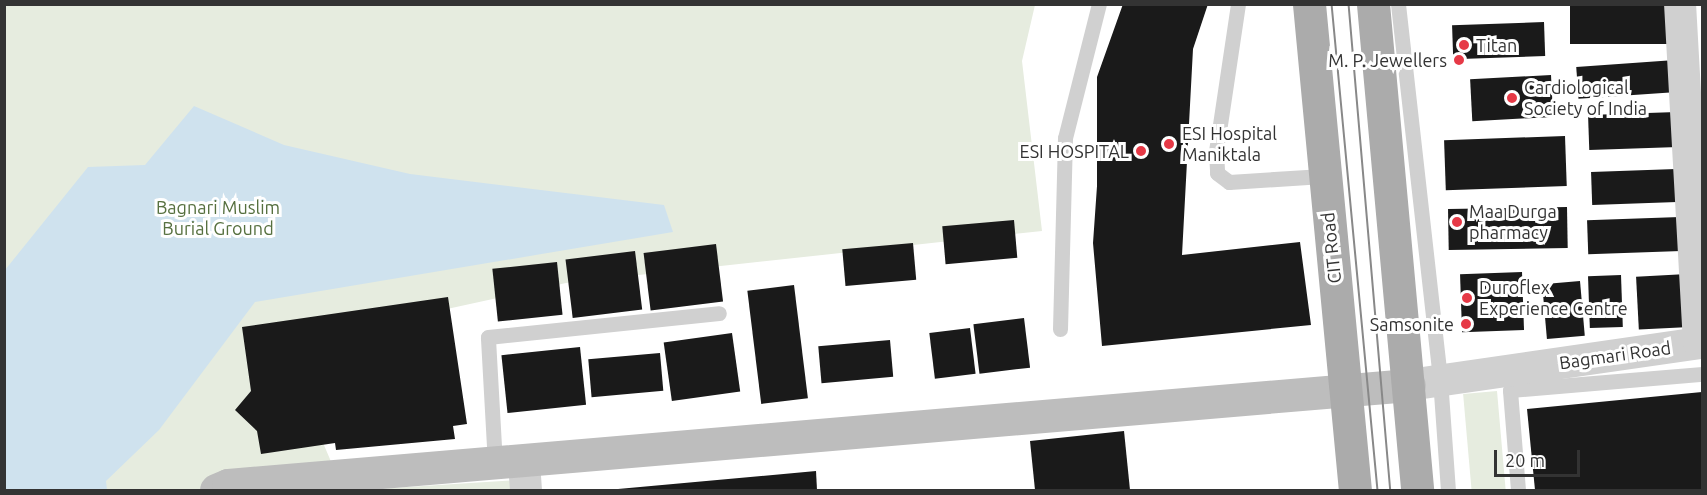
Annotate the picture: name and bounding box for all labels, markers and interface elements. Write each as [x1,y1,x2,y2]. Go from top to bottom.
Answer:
place label: Titan [1476,34,1517,56]
marker: Titan [1457,38,1471,52]
place label: M. P. Jewellers [1328,49,1447,71]
marker: M. P. Jewellers [1452,53,1466,67]
place label: Cardiological Society of India [1524,77,1647,119]
marker: Cardiological Society of India [1505,91,1519,105]
place label: ESI Hospital Maniktala [1182,123,1277,166]
marker: ESI Hospital Maniktala [1160,135,1178,153]
place label: ESI HOSPITAL [1020,140,1129,162]
marker: ESI HOSPITAL [1134,144,1148,158]
park label: Bagnari Muslim Burial Ground [156,197,280,240]
place label: Maa Durga pharmacy [1469,201,1557,244]
street label: CIT Road [1317,211,1345,285]
marker: Maa Durga pharmacy [1450,215,1464,229]
place label: Duroflex Experience Centre [1479,277,1628,320]
marker: Duroflex Experience Centre [1460,291,1474,305]
place label: Samsonite [1370,313,1454,335]
marker: Samsonite [1459,317,1473,331]
street label: Bagmari Road [1558,336,1672,374]
scale bar [1497,438,1582,476]
text: 20 m [1505,450,1545,470]

